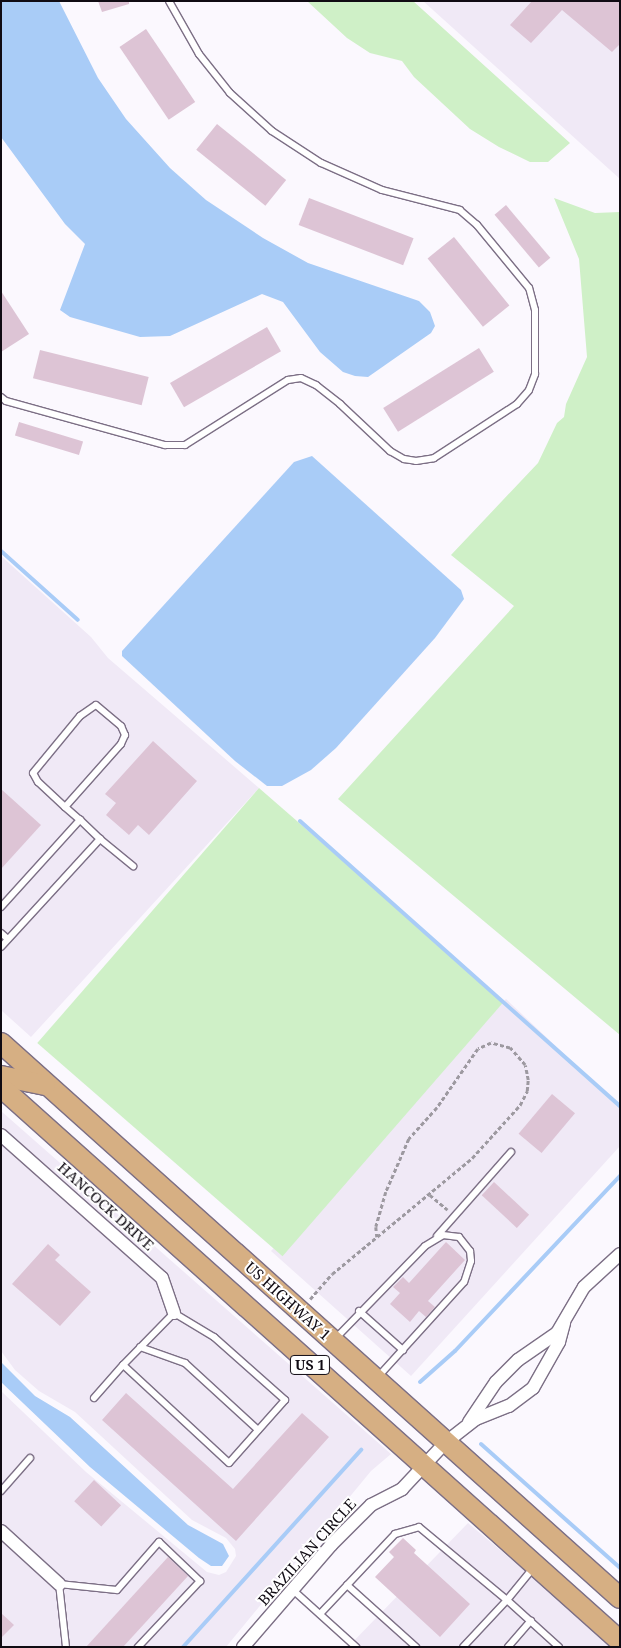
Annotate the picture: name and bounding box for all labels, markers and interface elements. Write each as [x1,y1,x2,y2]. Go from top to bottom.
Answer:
street label: HANCOCK DRIVE [54,1158,158,1254]
street label: US HIGHWAY 1 [242,1258,334,1344]
road number: US 1 [289,1354,331,1376]
street label: BRAZILIAN CIRCLE [254,1495,360,1609]

